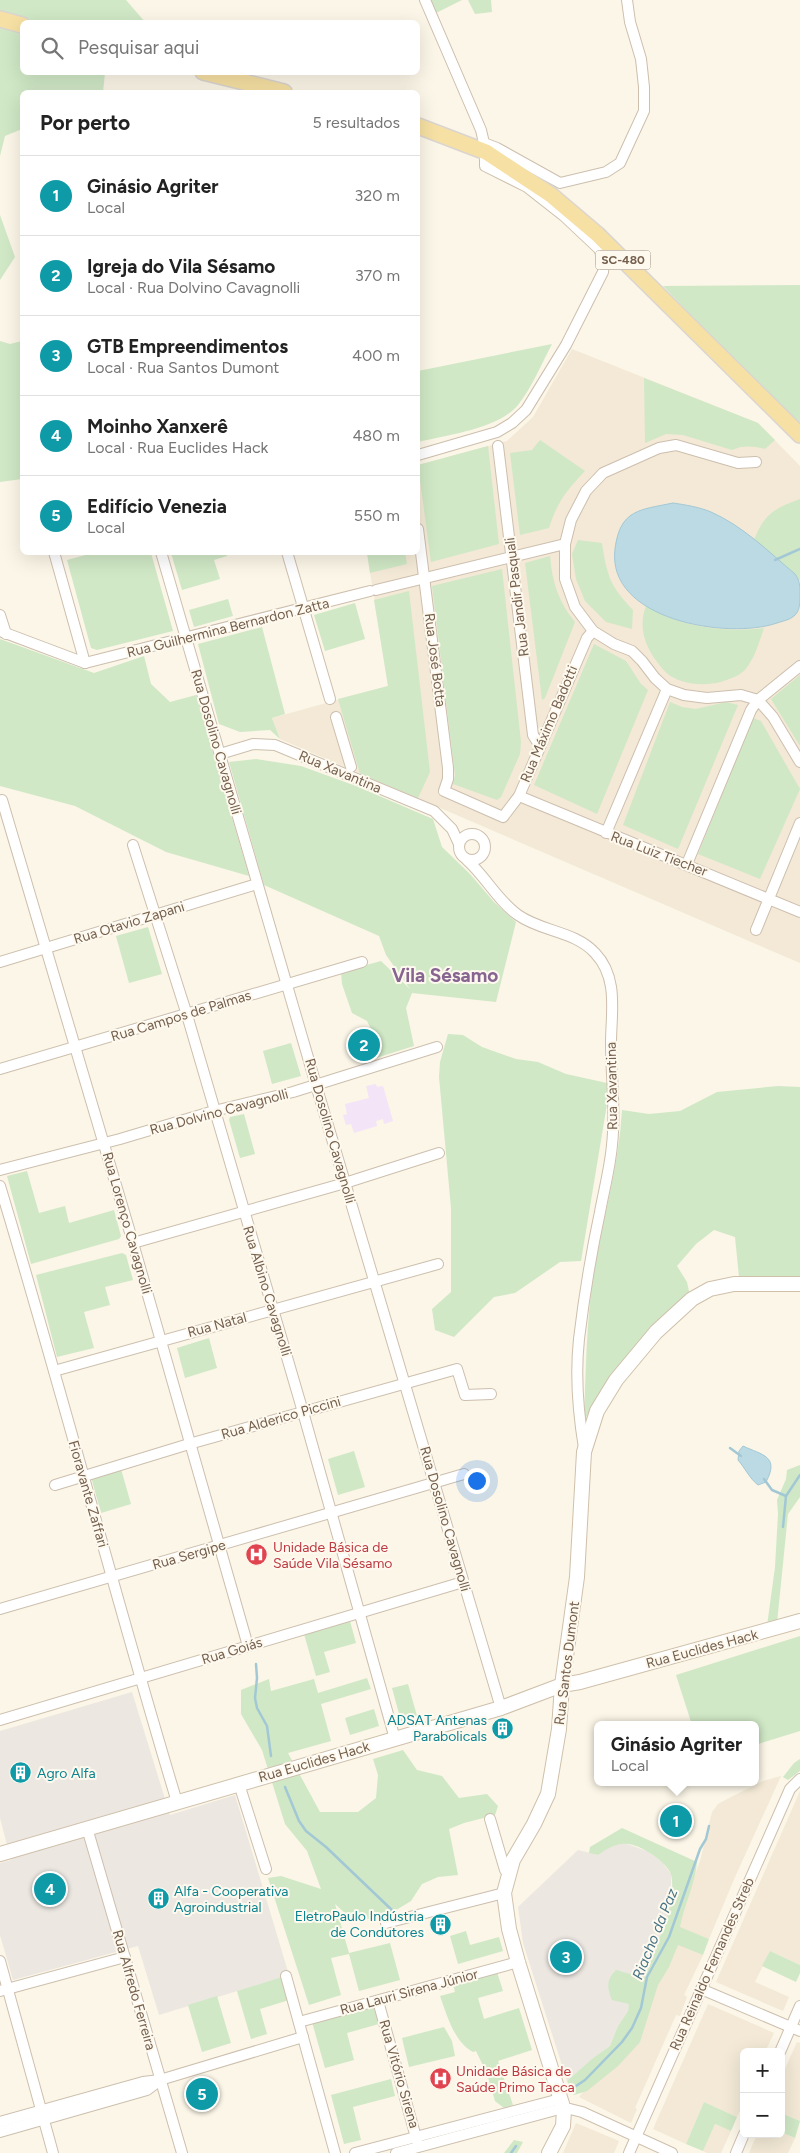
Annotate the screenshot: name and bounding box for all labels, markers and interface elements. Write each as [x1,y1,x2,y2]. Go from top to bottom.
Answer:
search box [20,20,420,75]
icon: search [38,34,66,62]
text: Pesquisar aqui [78,36,199,59]
text: Por perto [40,110,130,135]
text: 5 resultados [313,113,400,132]
text: Ginásio Agriter [87,175,218,198]
text: 1 [53,186,59,205]
text: 320 m [355,186,400,205]
text: Local [87,198,125,217]
road number: SC-480 [596,250,650,270]
text: Igreja do Vila Sésamo [87,255,275,278]
text: 2 [51,266,61,285]
text: 370 m [355,266,400,285]
text: Local · Rua Dolvino Cavagnolli [87,278,300,297]
text: GTB Empreendimentos [87,335,288,358]
text: 3 [52,346,60,365]
text: 400 m [352,346,400,365]
text: Local · Rua Santos Dumont [87,358,279,377]
text: Moinho Xanxerê [87,415,228,438]
text: 4 [51,426,61,445]
text: 480 m [352,426,400,445]
text: Local · Rua Euclides Hack [87,438,268,457]
text: Edifício Venezia [87,495,227,518]
text: 5 [51,506,61,525]
text: 550 m [354,506,400,525]
text: Local [87,518,125,537]
street label: Rua Jandir Pasquali [501,536,533,658]
street label: Rua Guilhermina Bernardon Zatta [125,595,331,661]
street label: Rua José Botta [421,612,449,708]
street label: Rua Máximo Badotti [517,663,581,785]
street label: Rua Dosolino Cavagnolli [187,667,245,817]
street label: Rua Xavantina [296,747,384,797]
street label: Rua Luiz Tiecher [608,828,710,880]
street label: Rua Otavio Zapani [72,898,186,948]
district label: Vila Sésamo [392,964,498,987]
street label: Rua Campos de Palmas [109,987,253,1045]
pin: 2 [348,1026,380,1064]
street label: Rua Xavantina [603,1042,621,1130]
street label: Rua Dosolino Cavagnolli [301,1056,359,1206]
street label: Rua Dolvino Cavagnolli [148,1085,290,1139]
street label: Rua Lorenço Cavagnolli [99,1150,155,1296]
street label: Rua Albino Cavagnolli [239,1224,295,1358]
street label: Rua Natal [186,1309,248,1341]
street label: Rua Alderico Piccini [219,1393,343,1443]
street label: Fioravante Zaffari [65,1438,111,1550]
street label: Rua Dosolino Cavagnolli [416,1444,474,1594]
your location [464,1468,490,1494]
street label: Rua Sergipe [150,1536,228,1574]
place label: Unidade Básica de Saúde Vila Sésamo [273,1539,392,1572]
hospital icon: Unidade Básica de Saúde Vila Sésamo [245,1543,269,1567]
street label: Rua Santos Dumont [551,1600,583,1726]
street label: Rua Euclides Hack [644,1626,760,1672]
street label: Rua Goiás [199,1634,265,1668]
place label: ADSAT Antenas Parabolicals [387,1712,487,1745]
building icon: ADSAT Antenas Parabolicals [491,1716,515,1740]
popup [594,1721,759,1786]
text: Ginásio Agriter [611,1733,742,1756]
street label: Rua Euclides Hack [256,1738,372,1786]
text: Local [611,1756,649,1775]
building icon: Agro Alfa [9,1761,33,1785]
place label: Agro Alfa [37,1765,96,1782]
pin: 1 [660,1802,692,1840]
pin: 4 [34,1870,66,1908]
street label: Rua Reinaldo Fernandes Streb [666,1875,758,2053]
place label: Alfa - Cooperativa Agroindustrial [174,1883,289,1916]
water label: Riacho da Paz [629,1885,682,1982]
building icon: Alfa - Cooperativa Agroindustrial [146,1887,170,1911]
place label: EletroPaulo Indústria de Condutores [295,1908,424,1941]
building icon: EletroPaulo Indústria de Condutores [428,1912,452,1936]
street label: Rua Alfredo Ferreira [109,1928,159,2052]
pin: 3 [550,1938,582,1976]
street label: Rua Lauri Sirena Júnior [338,1965,480,2019]
street label: Rua Vitório Sirena [375,2018,423,2130]
map controls [740,2048,785,2138]
button: + [740,2048,785,2093]
place label: Unidade Básica de Saúde Primo Tacca [456,2063,575,2096]
hospital icon: Unidade Básica de Saúde Primo Tacca [428,2067,452,2091]
pin: 5 [186,2075,218,2113]
button: − [740,2093,785,2138]

